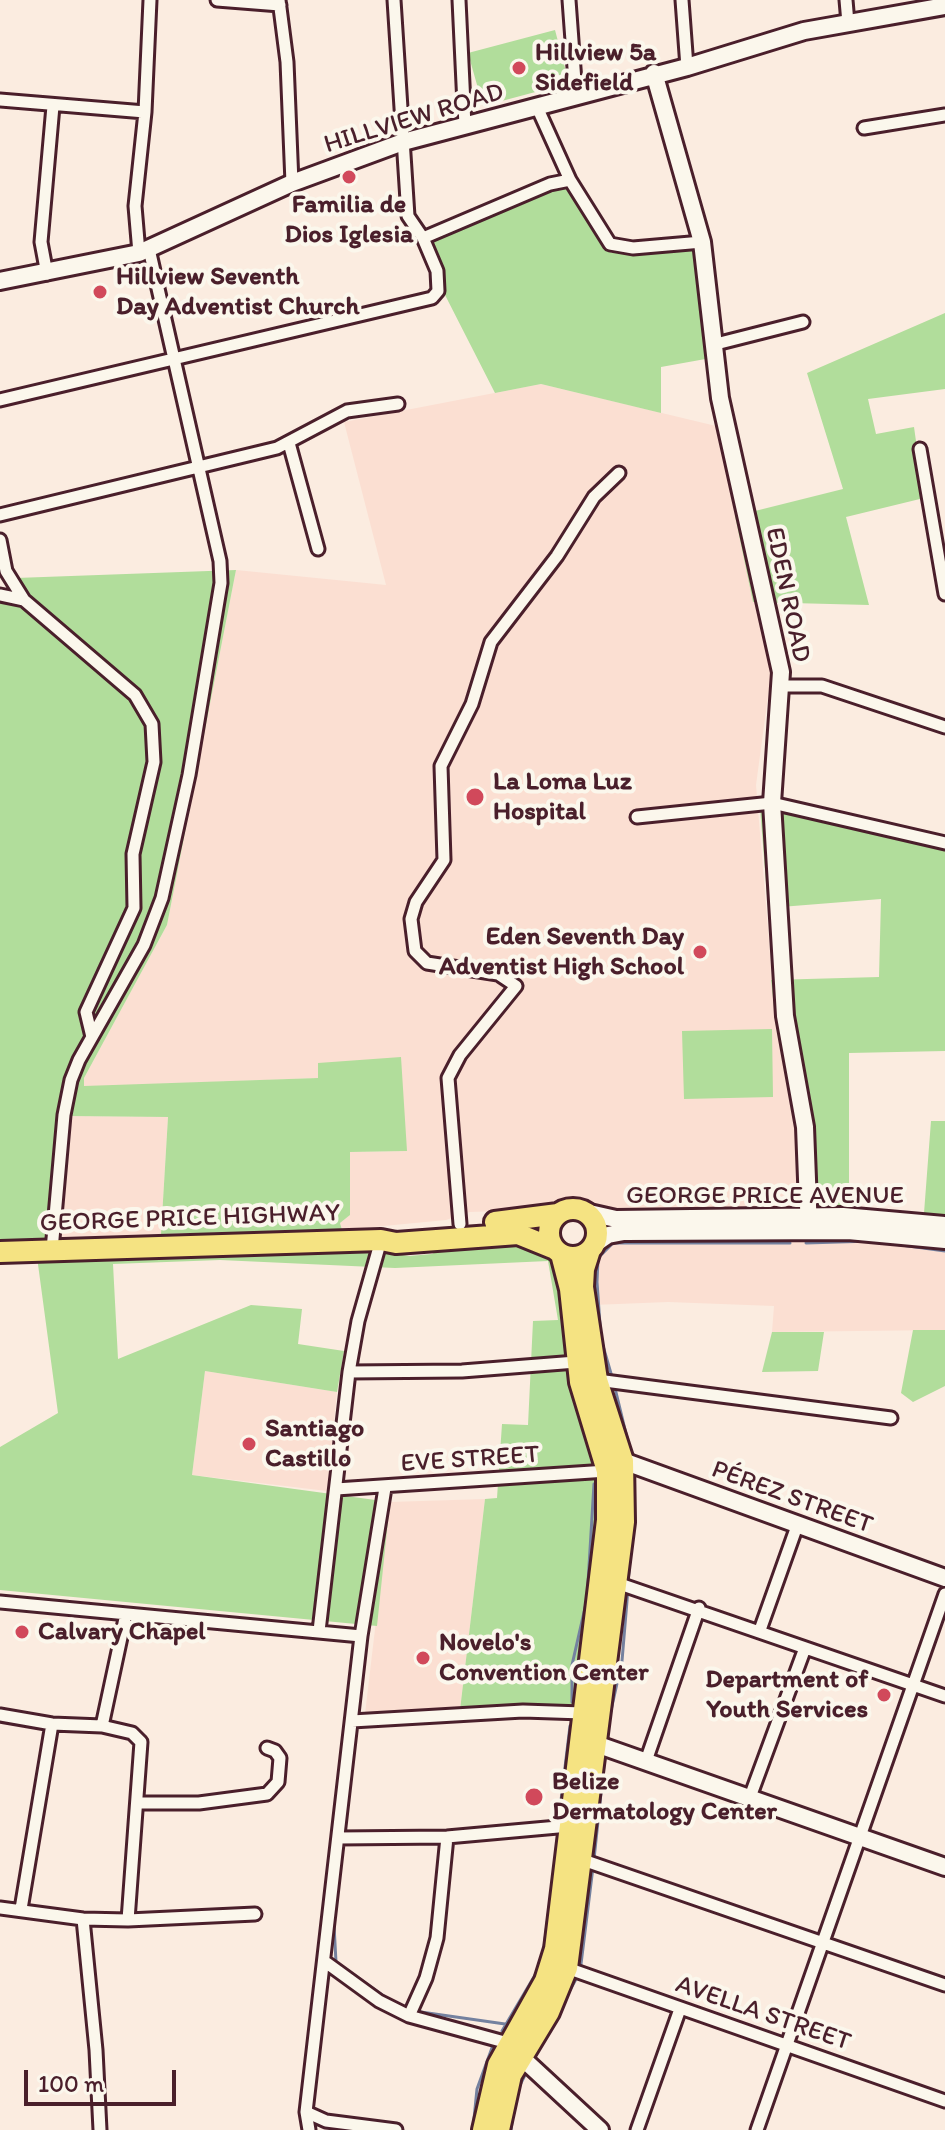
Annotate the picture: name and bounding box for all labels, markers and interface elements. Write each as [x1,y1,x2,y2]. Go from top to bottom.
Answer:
place label: Hillview 5a Sidefield [535,37,656,98]
marker: Hillview 5a Sidefield [510,59,528,77]
street label: HILLVIEW ROAD [320,77,508,161]
marker: Familia de Dios Iglesia [340,168,358,186]
place label: Familia de Dios Iglesia [284,189,414,250]
place label: Hillview Seventh Day Adventist Church [116,261,359,322]
marker: Hillview Seventh Day Adventist Church [91,283,109,301]
street label: EDEN ROAD [757,525,817,665]
place label: La Loma Luz Hospital [493,766,632,828]
marker: La Loma Luz Hospital [464,786,486,808]
place label: Eden Seventh Day Adventist High School [439,921,684,982]
marker: Eden Seventh Day Adventist High School [691,943,709,961]
street label: GEORGE PRICE AVENUE [626,1180,904,1212]
street label: GEORGE PRICE HIGHWAY [39,1198,341,1240]
place label: Santiago Castillo [265,1413,364,1474]
marker: Santiago Castillo [240,1435,258,1453]
street label: EVE STREET [400,1440,540,1480]
street label: PÉREZ STREET [707,1454,877,1542]
place label: Calvary Chapel [38,1616,206,1648]
marker: Calvary Chapel [13,1623,31,1641]
place label: Novelo's Convention Center [439,1627,648,1688]
marker: Novelo's Convention Center [414,1649,432,1667]
place label: Department of Youth Services [705,1664,868,1726]
marker: Department of Youth Services [875,1686,893,1704]
place label: Belize Dermatology Center [552,1766,777,1828]
marker: Belize Dermatology Center [523,1786,545,1808]
street label: AVELLA STREET [671,1969,855,2059]
scale bar [28,2054,180,2104]
text: 100 m [38,2069,104,2098]

